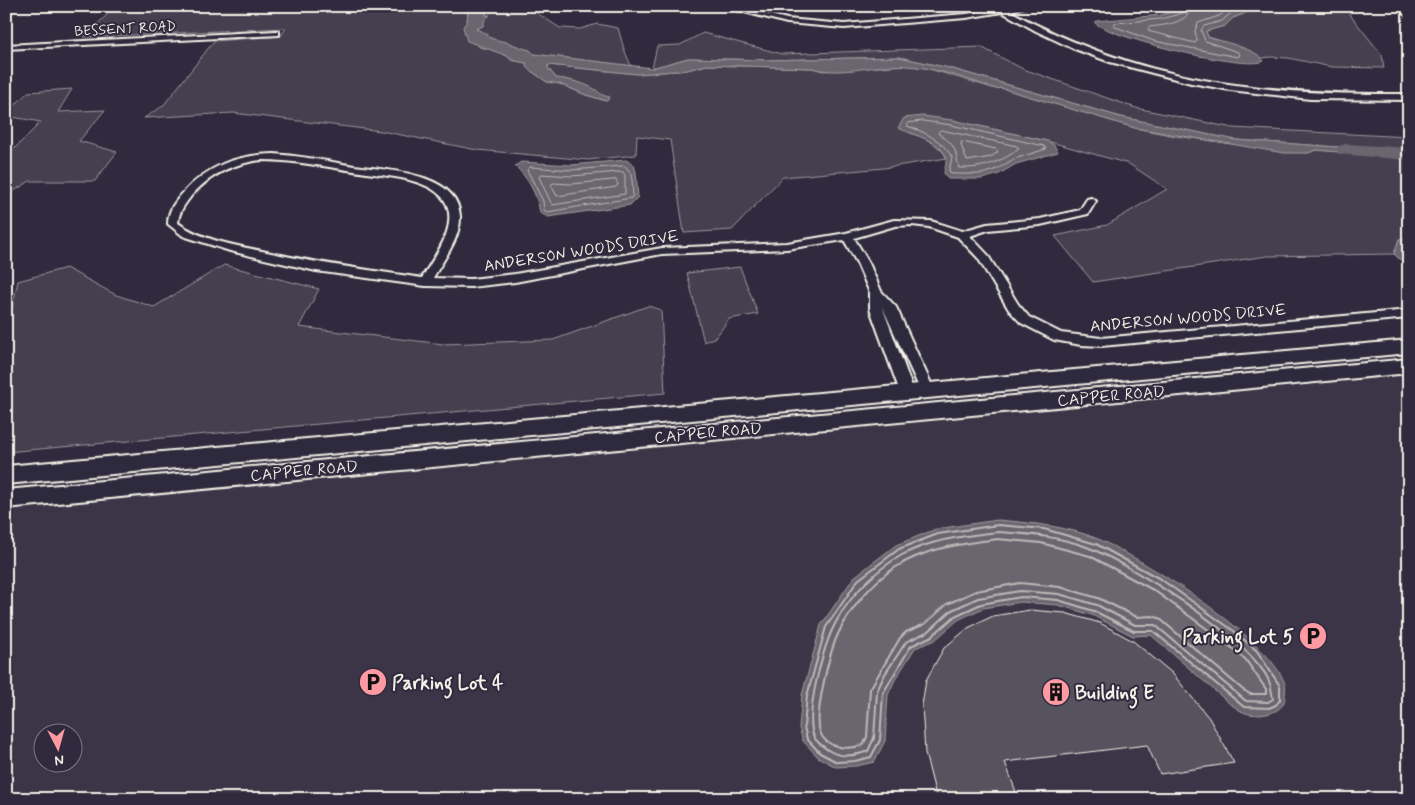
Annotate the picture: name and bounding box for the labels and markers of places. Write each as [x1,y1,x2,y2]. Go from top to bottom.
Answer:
parking icon: Parking Lot 5 [1298,621,1328,651]
place label: Parking Lot 5 [1182,625,1295,653]
parking icon: Parking Lot 4 [358,667,388,697]
place label: Parking Lot 4 [392,671,503,699]
building icon: Building E [1041,677,1071,707]
place label: Building E [1075,681,1154,709]

